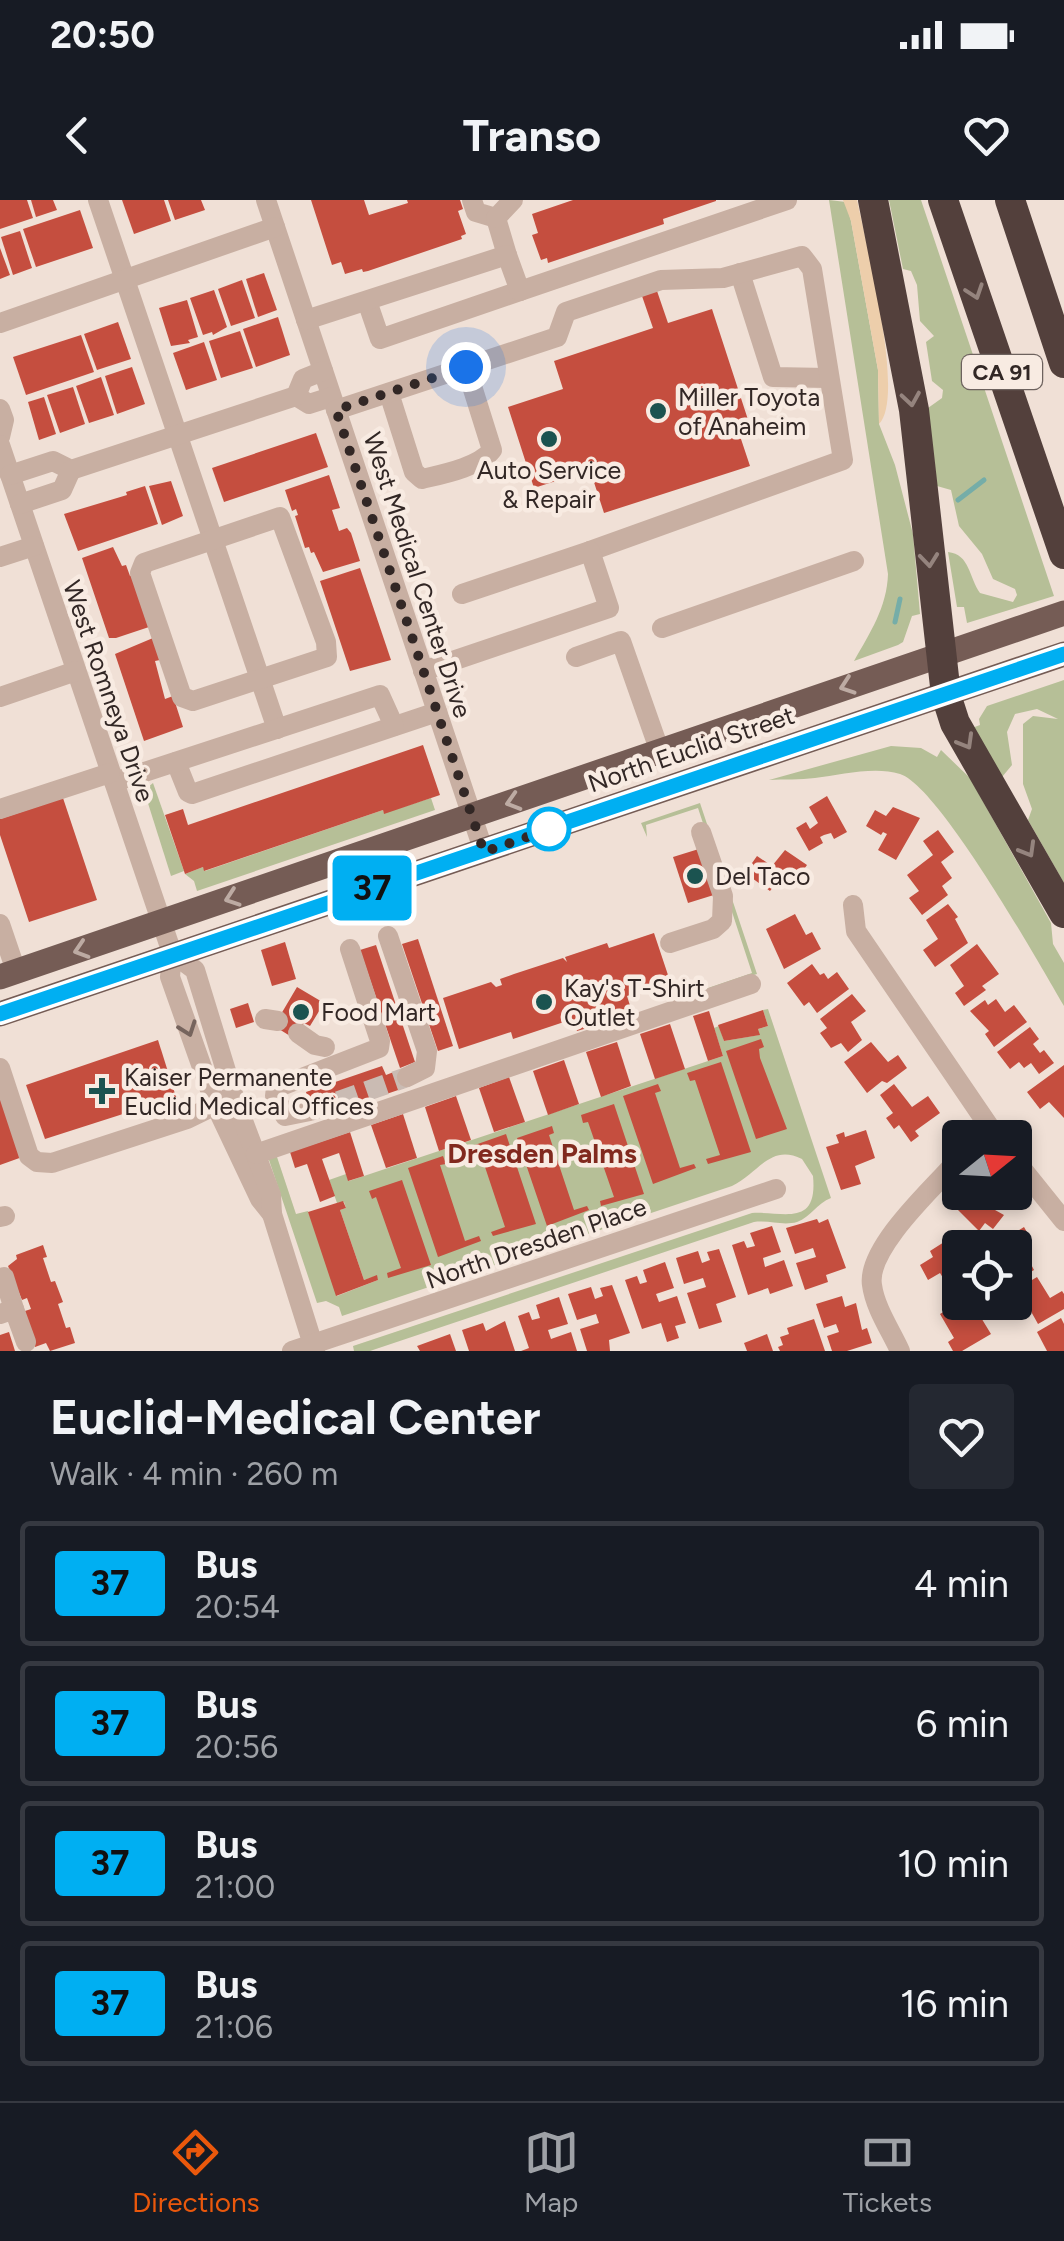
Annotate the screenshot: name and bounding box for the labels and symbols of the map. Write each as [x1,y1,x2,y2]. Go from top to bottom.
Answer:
one-way arrow [963,283,983,300]
your location [441,342,491,392]
road number: CA 91 [962,355,1042,389]
place label: Miller Toyota of Anaheim [678,382,820,441]
one-way arrow [900,391,921,407]
marker: Miller Toyota of Anaheim [647,400,669,422]
marker: Auto Service & Repair [538,428,560,450]
street label: West Medical Center Drive [358,429,478,721]
place label: Auto Service & Repair [477,455,621,514]
one-way arrow [918,552,939,568]
street label: West Romneya Drive [57,576,161,806]
one-way arrow [840,675,857,695]
street label: North Euclid Street [584,700,798,798]
one-way arrow [954,731,973,749]
one-way arrow [505,790,522,811]
unlabelled marker [528,808,570,850]
one-way arrow [1016,839,1035,857]
line badge: 37 [327,856,417,920]
place label: Del Taco [715,861,811,891]
marker: Del Taco [684,865,706,887]
one-way arrow [225,886,242,907]
one-way arrow [73,938,90,958]
place label: Kay's T-Shirt Outlet [564,973,705,1032]
marker: Kay's T-Shirt Outlet [533,991,555,1013]
place label: Food Mart [321,997,436,1027]
marker: Food Mart [290,1001,312,1023]
one-way arrow [176,1020,197,1037]
place label: Kaiser Permanente Euclid Medical Offices [124,1062,374,1121]
marker: Kaiser Permanente Euclid Medical Offices [89,1078,115,1104]
north arrow [942,1120,1032,1210]
district label: Dresden Palms [447,1136,637,1170]
street label: North Dresden Place [422,1191,650,1295]

